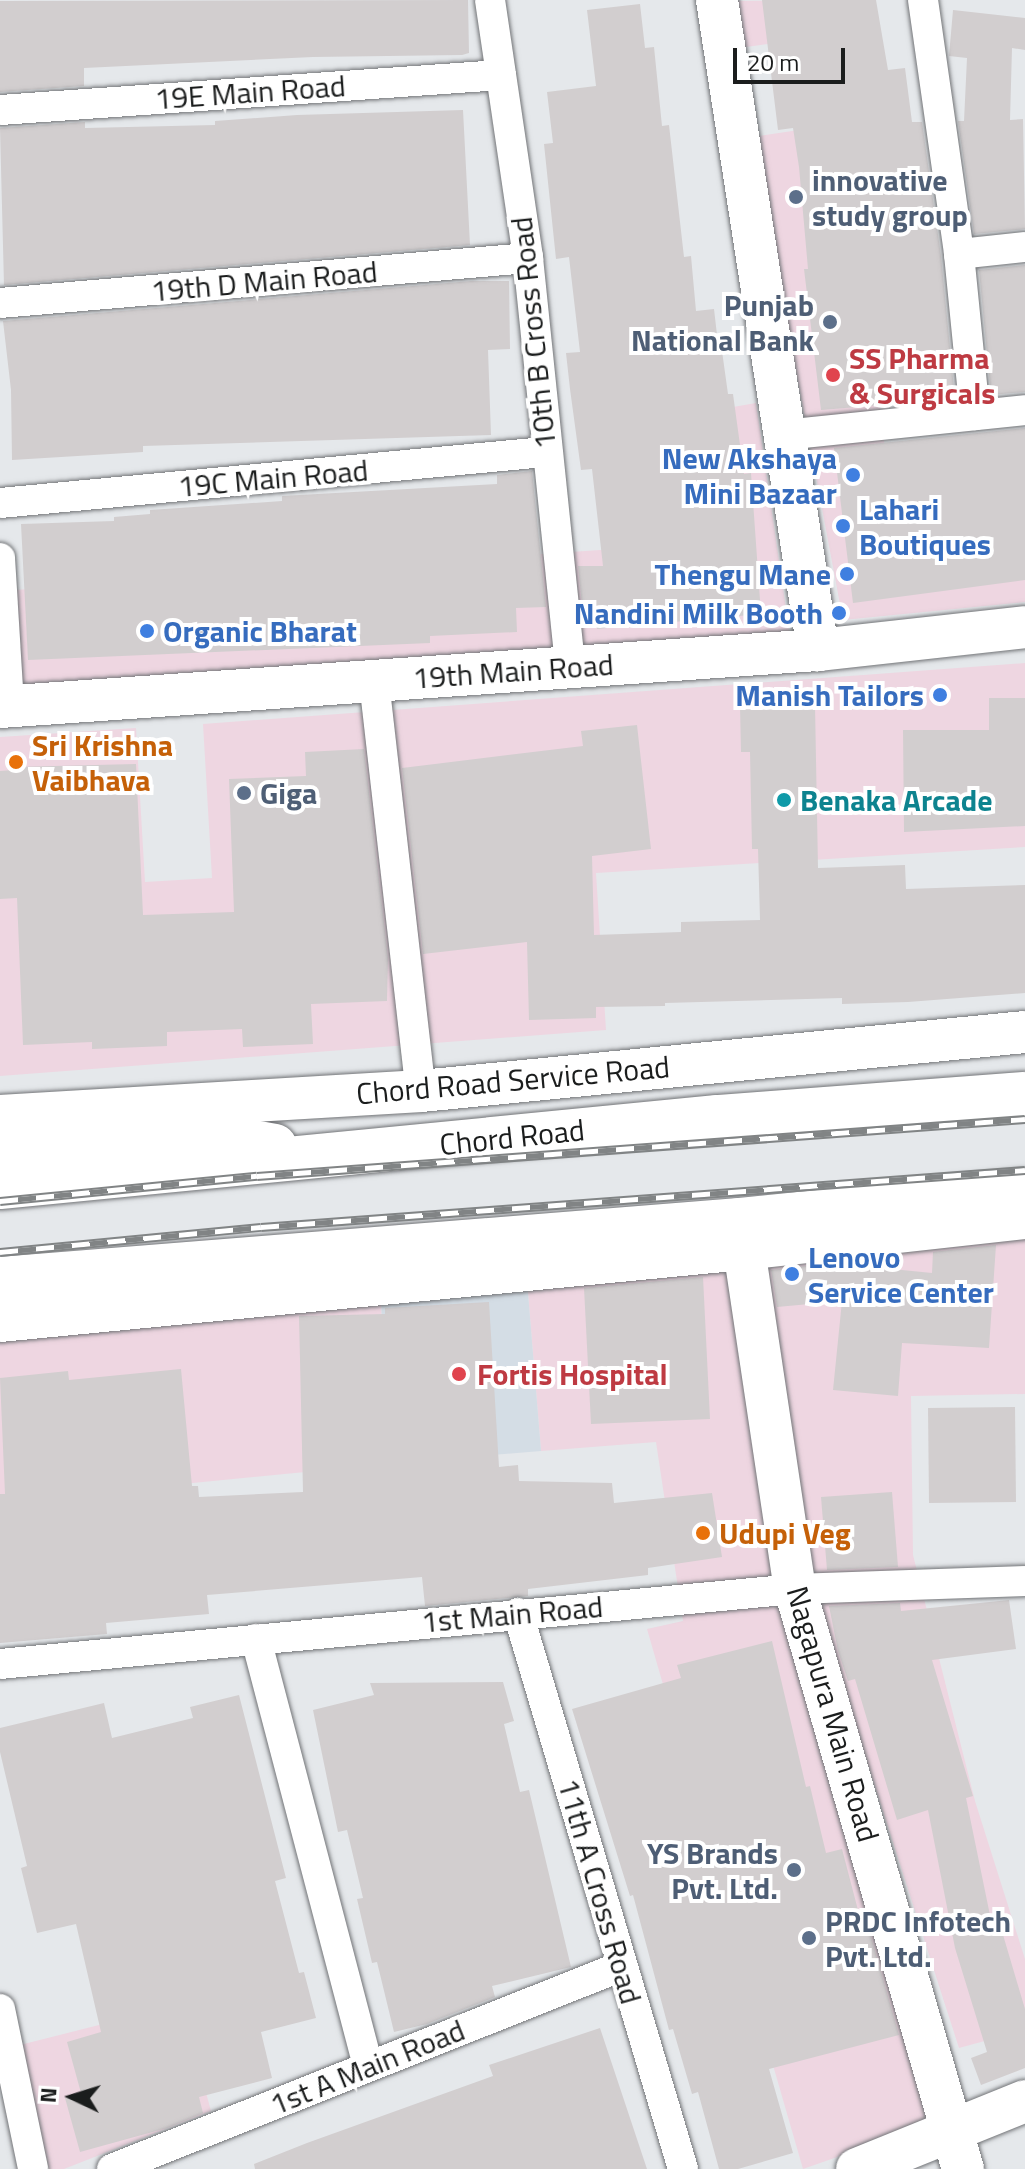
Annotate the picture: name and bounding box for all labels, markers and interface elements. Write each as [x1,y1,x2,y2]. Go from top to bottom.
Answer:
scale bar [737,32,849,82]
text: 20 m [747,44,799,80]
street label: 19E Main Road [153,67,347,117]
place label: innovative study group [812,162,968,232]
marker: innovative study group [787,188,805,206]
street label: 10th B Cross Road [503,215,563,451]
street label: 19th D Main Road [149,253,379,309]
place label: Punjab National Bank [631,287,814,358]
marker: Punjab National Bank [821,313,839,331]
place label: SS Pharma & Surgicals [849,340,995,410]
marker: SS Pharma & Surgicals [824,366,842,384]
place label: New Akshaya Mini Bazaar [662,440,837,510]
street label: 19C Main Road [176,452,370,504]
marker: New Akshaya Mini Bazaar [844,466,862,484]
place label: Lahari Boutiques [859,491,991,562]
marker: Lahari Boutiques [834,517,852,535]
place label: Thengu Mane [655,556,831,592]
marker: Thengu Mane [838,565,856,583]
place label: Nandini Milk Booth [574,595,823,631]
marker: Nandini Milk Booth [830,604,848,622]
place label: Organic Bharat [163,613,357,649]
marker: Organic Bharat [138,622,156,640]
street label: 19th Main Road [411,646,615,696]
place label: Manish Tailors [735,677,924,713]
marker: Manish Tailors [931,686,949,704]
place label: Sri Krishna Vaibhava [32,727,173,798]
marker: Sri Krishna Vaibhava [7,753,25,771]
place label: Giga [260,775,317,811]
place label: Benaka Arcade [800,782,993,818]
marker: Giga [235,784,253,802]
marker: Benaka Arcade [775,791,793,809]
street label: Chord Road Service Road [355,1048,671,1112]
street label: Chord Road [438,1111,586,1163]
place label: Lenovo Service Center [808,1239,994,1310]
marker: Lenovo Service Center [783,1265,801,1283]
place label: Fortis Hospital [477,1356,668,1392]
marker: Fortis Hospital [448,1363,470,1385]
place label: Udupi Veg [719,1515,851,1551]
marker: Udupi Veg [694,1524,712,1542]
street label: Nagapura Main Road [779,1582,887,1846]
street label: 1st Main Road [420,1588,604,1640]
street label: 11th A Cross Road [551,1774,649,2008]
place label: YS Brands Pvt. Ltd. [647,1835,778,1906]
marker: YS Brands Pvt. Ltd. [785,1861,803,1879]
place label: PRDC Infotech Pvt. Ltd. [825,1903,1011,1974]
marker: PRDC Infotech Pvt. Ltd. [800,1929,818,1947]
street label: 1st A Main Road [264,2012,470,2122]
north arrow [32,2057,112,2137]
text: N [31,2087,66,2104]

